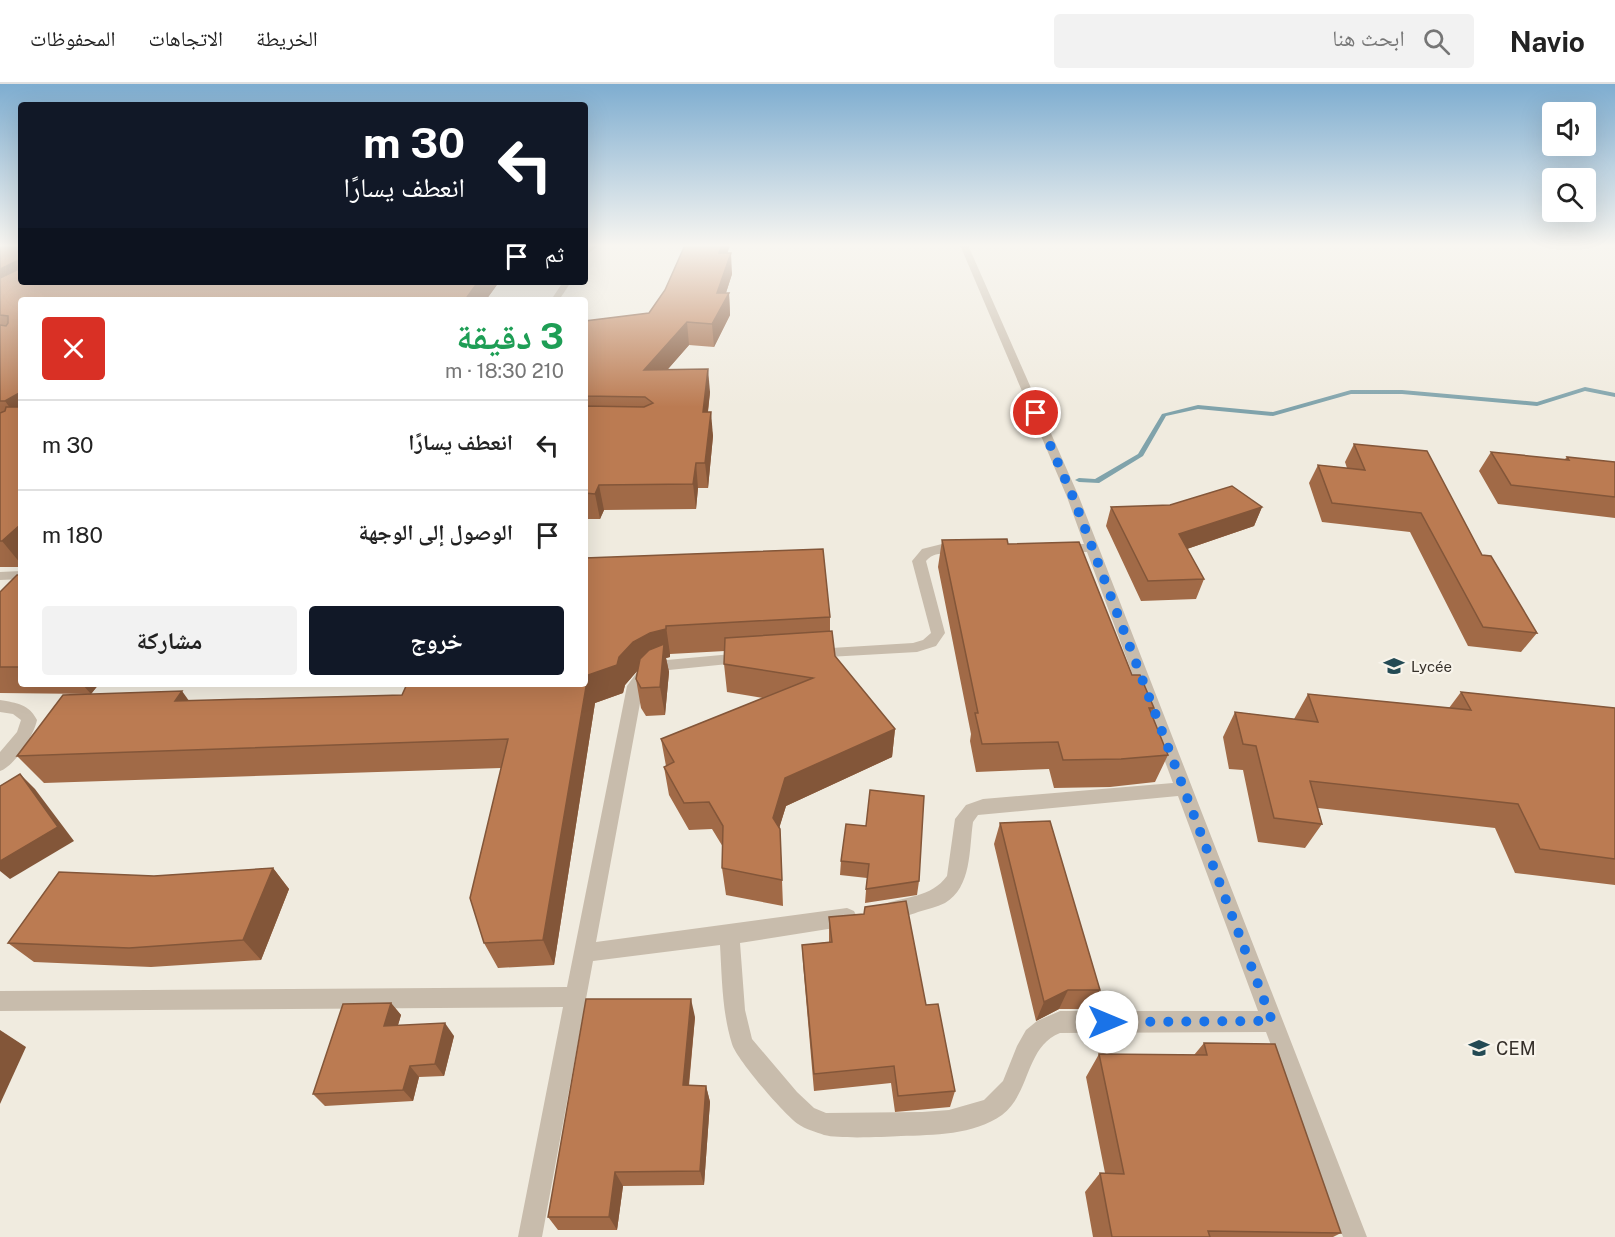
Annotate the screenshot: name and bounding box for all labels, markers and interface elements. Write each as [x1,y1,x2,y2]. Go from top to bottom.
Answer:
search box [1054,14,1474,68]
text: ابحث هنا [1332,25,1405,51]
icon: search [1420,25,1453,58]
text: Navio [1510,25,1585,58]
text: المحفوظات [30,26,115,51]
text: الاتجاهات [148,26,223,51]
text: الخريطة [256,26,318,51]
map controls [1542,102,1596,222]
button: sound [1542,102,1596,156]
text: 30 m [363,118,465,167]
icon: left [486,126,564,204]
button: search [1542,168,1596,222]
text: انعطف يسارًا [344,171,465,203]
icon: arrive [500,240,533,273]
text: ثم [545,241,564,267]
text: 3 دقيقة [456,315,564,357]
button: close [42,317,105,380]
text: 210 m · 18:30 [445,359,564,383]
pin [1010,387,1061,438]
icon: arrive [1019,396,1052,429]
text: انعطف يسارًا [408,429,513,455]
icon: left [531,429,564,462]
text: 30 m [42,432,94,458]
text: الوصول إلى الوجهة [358,519,513,545]
icon: arrive [531,519,564,552]
text: 180 m [42,522,103,548]
button: مشاركة [42,606,297,675]
button: خروج [309,606,564,675]
school or university icon: Lycée [1382,654,1406,678]
place label: Lycée [1411,658,1452,675]
position arrow [1075,990,1139,1054]
school or university icon: CEM [1467,1036,1491,1060]
place label: CEM [1496,1038,1536,1059]

